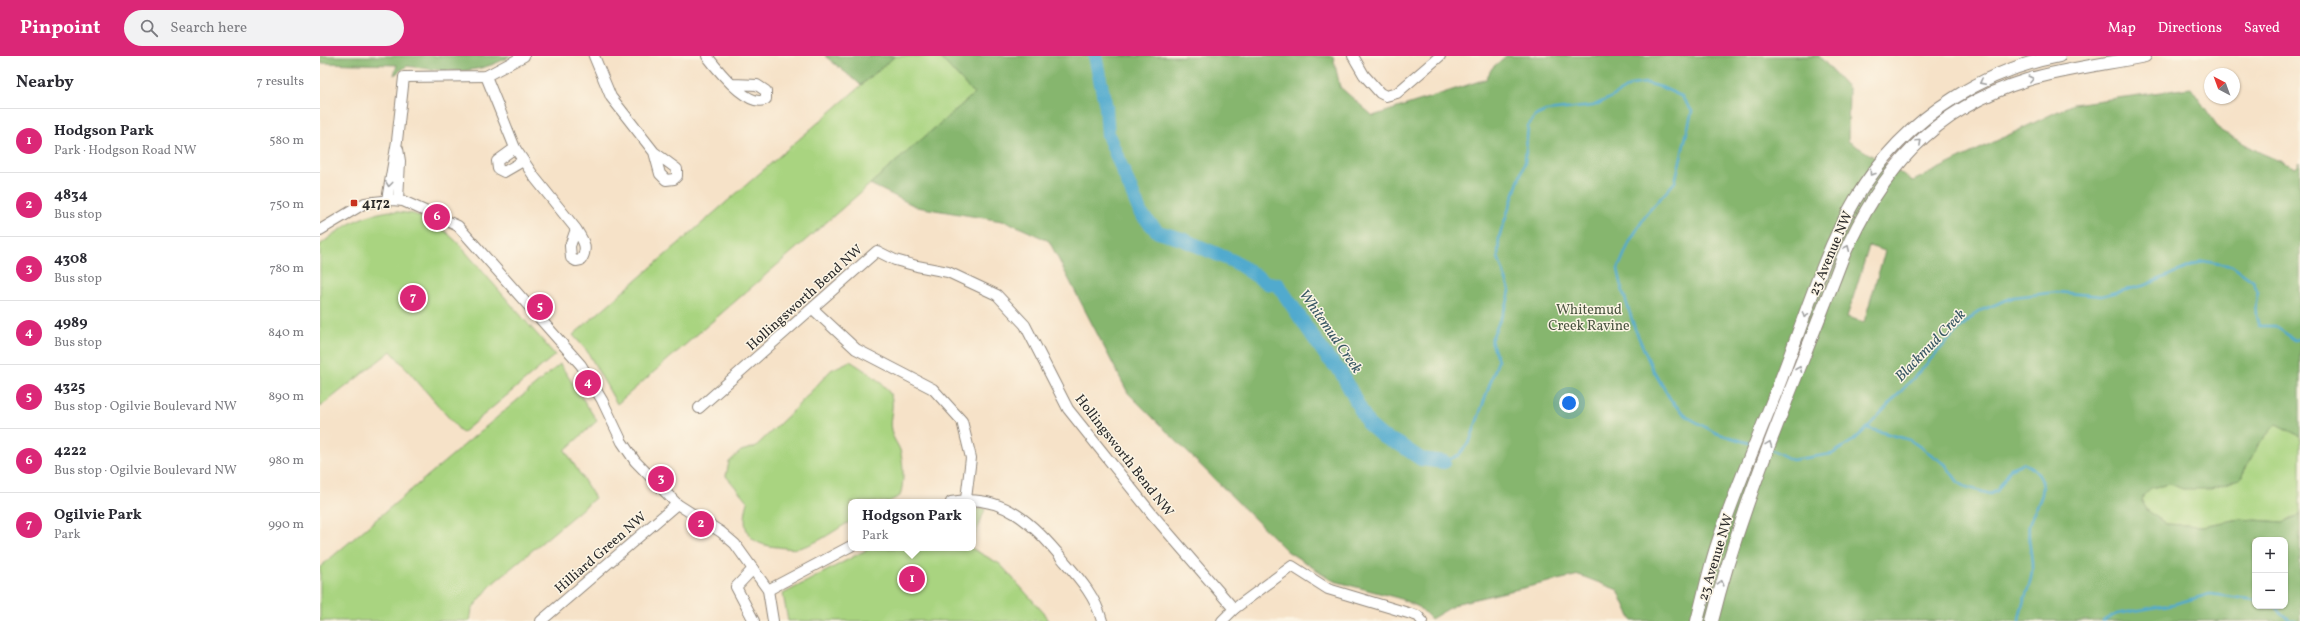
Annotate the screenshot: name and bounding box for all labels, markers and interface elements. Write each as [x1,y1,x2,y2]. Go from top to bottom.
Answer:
search box [124,10,404,46]
text: Pinpoint [20,15,100,41]
icon: search [138,17,160,39]
text: Search here [170,18,247,39]
text: Map [2108,19,2136,38]
text: Directions [2158,19,2222,38]
text: Saved [2244,19,2280,38]
north arrow [2204,68,2240,104]
text: Nearby [16,71,74,94]
text: 7 results [257,73,304,91]
one-way arrow [2028,76,2035,84]
one-way arrow [1979,77,1987,85]
text: Hodgson Park [54,121,154,142]
text: 1 [26,132,32,150]
text: 580 m [269,132,304,150]
one-way arrow [1914,139,1922,146]
text: Park · Hodgson Road NW [54,142,196,160]
one-way arrow [1870,168,1877,175]
one-way arrow [385,181,394,187]
text: 4834 [54,185,88,206]
place label: 4172 [362,195,390,214]
text: 2 [26,196,32,214]
text: 750 m [270,196,304,214]
marker: 4172 [349,198,359,208]
pin: 6 [424,202,450,232]
text: Bus stop [54,206,102,224]
street label: 23 Avenue NW [1805,208,1858,299]
street label: Hollingsworth Bend NW [743,241,867,356]
one-way arrow [1842,245,1850,252]
text: 4308 [54,249,87,270]
text: 3 [26,260,32,278]
text: 780 m [270,260,304,278]
text: Bus stop [54,270,102,288]
pin: 7 [400,283,426,313]
water label: Whitemud Creek [1293,286,1367,378]
pin: 5 [527,292,553,322]
park label: Whitemud Creek Ravine [1548,301,1630,336]
water label: Blackmud Creek [1891,305,1971,387]
one-way arrow [1802,311,1810,318]
text: 4989 [54,313,87,334]
text: 4 [25,324,33,342]
text: 840 m [268,324,304,342]
text: Bus stop [54,334,102,352]
one-way arrow [1794,366,1802,373]
pin: 4 [575,368,601,398]
text: 4325 [54,377,85,398]
text: 5 [26,388,32,406]
text: 890 m [268,388,304,406]
street label: Hollingsworth Bend NW [1070,391,1178,521]
your location [1559,393,1579,413]
text: Bus stop · Ogilvie Boulevard NW [54,398,237,416]
one-way arrow [1765,440,1773,447]
text: 4222 [54,441,87,462]
text: 6 [25,452,33,470]
text: 980 m [269,452,304,470]
text: Bus stop · Ogilvie Boulevard NW [54,462,237,480]
pin: 3 [648,464,674,494]
popup [848,499,976,551]
text: Ogilvie Park [54,505,142,526]
text: Hodgson Park [862,506,962,527]
street label: Hilliard Green NW [551,508,651,598]
pin: 2 [688,509,714,539]
street label: 23 Avenue NW [1694,512,1739,603]
text: 7 [26,516,32,534]
text: 990 m [268,516,304,534]
text: Park [54,526,81,544]
text: Park [862,527,889,545]
map controls [2252,537,2288,609]
button: + [2252,537,2288,573]
pin: 1 [899,564,925,594]
button: − [2252,573,2288,609]
one-way arrow [1717,580,1725,586]

